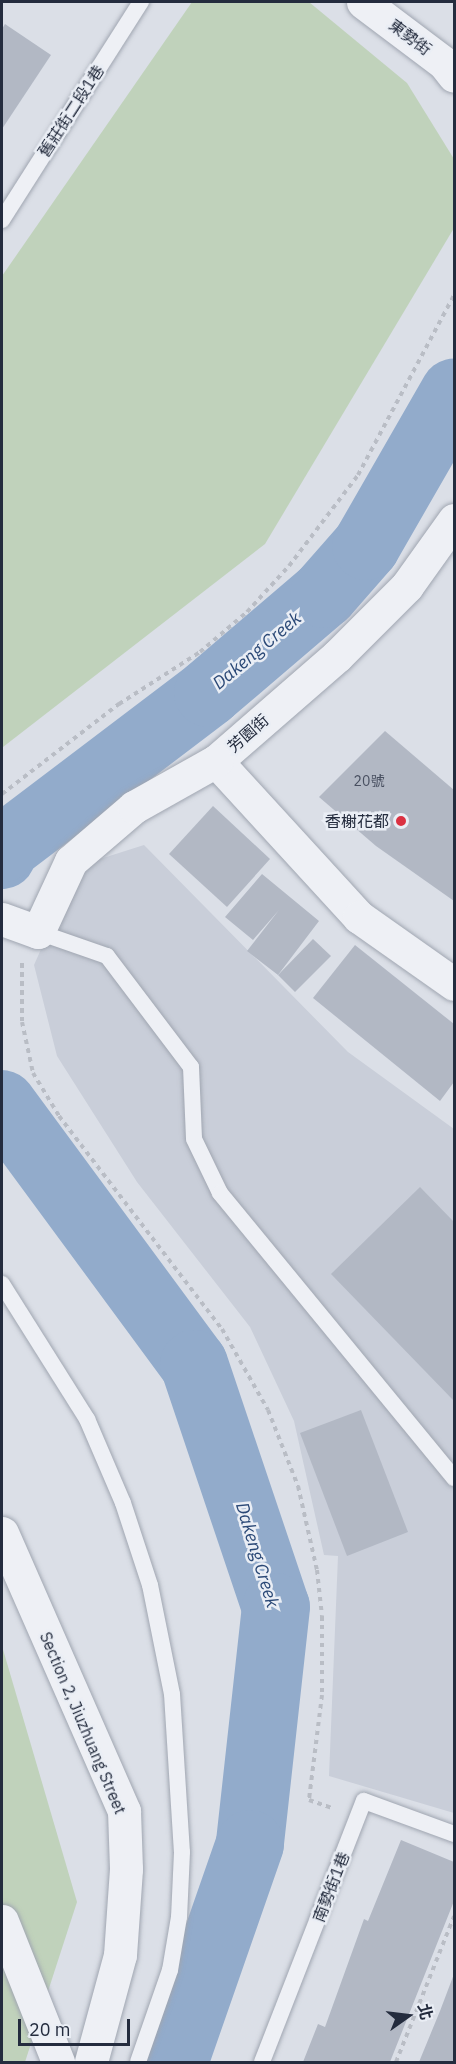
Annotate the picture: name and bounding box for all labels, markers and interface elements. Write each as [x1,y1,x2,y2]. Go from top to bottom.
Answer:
street label: 東勢街 [385,15,435,59]
street label: 舊莊街二段1巷 [34,61,108,161]
water label: Dakeng Creek [208,608,306,694]
street label: 芳園街 [224,710,272,756]
house number: 20號 [354,773,384,789]
place label: 香榭花都 [325,811,389,831]
marker: 香榭花都 [394,814,408,828]
water label: Dakeng Creek [231,1500,283,1610]
street label: Section 2, Jiuzhuang Street [36,1629,130,1817]
street label: 南勢街1巷 [309,1849,353,1925]
north arrow [378,1986,438,2046]
text: 北 [414,2001,437,2022]
scale bar [21,2007,134,2045]
text: 20 m [29,2018,71,2041]

